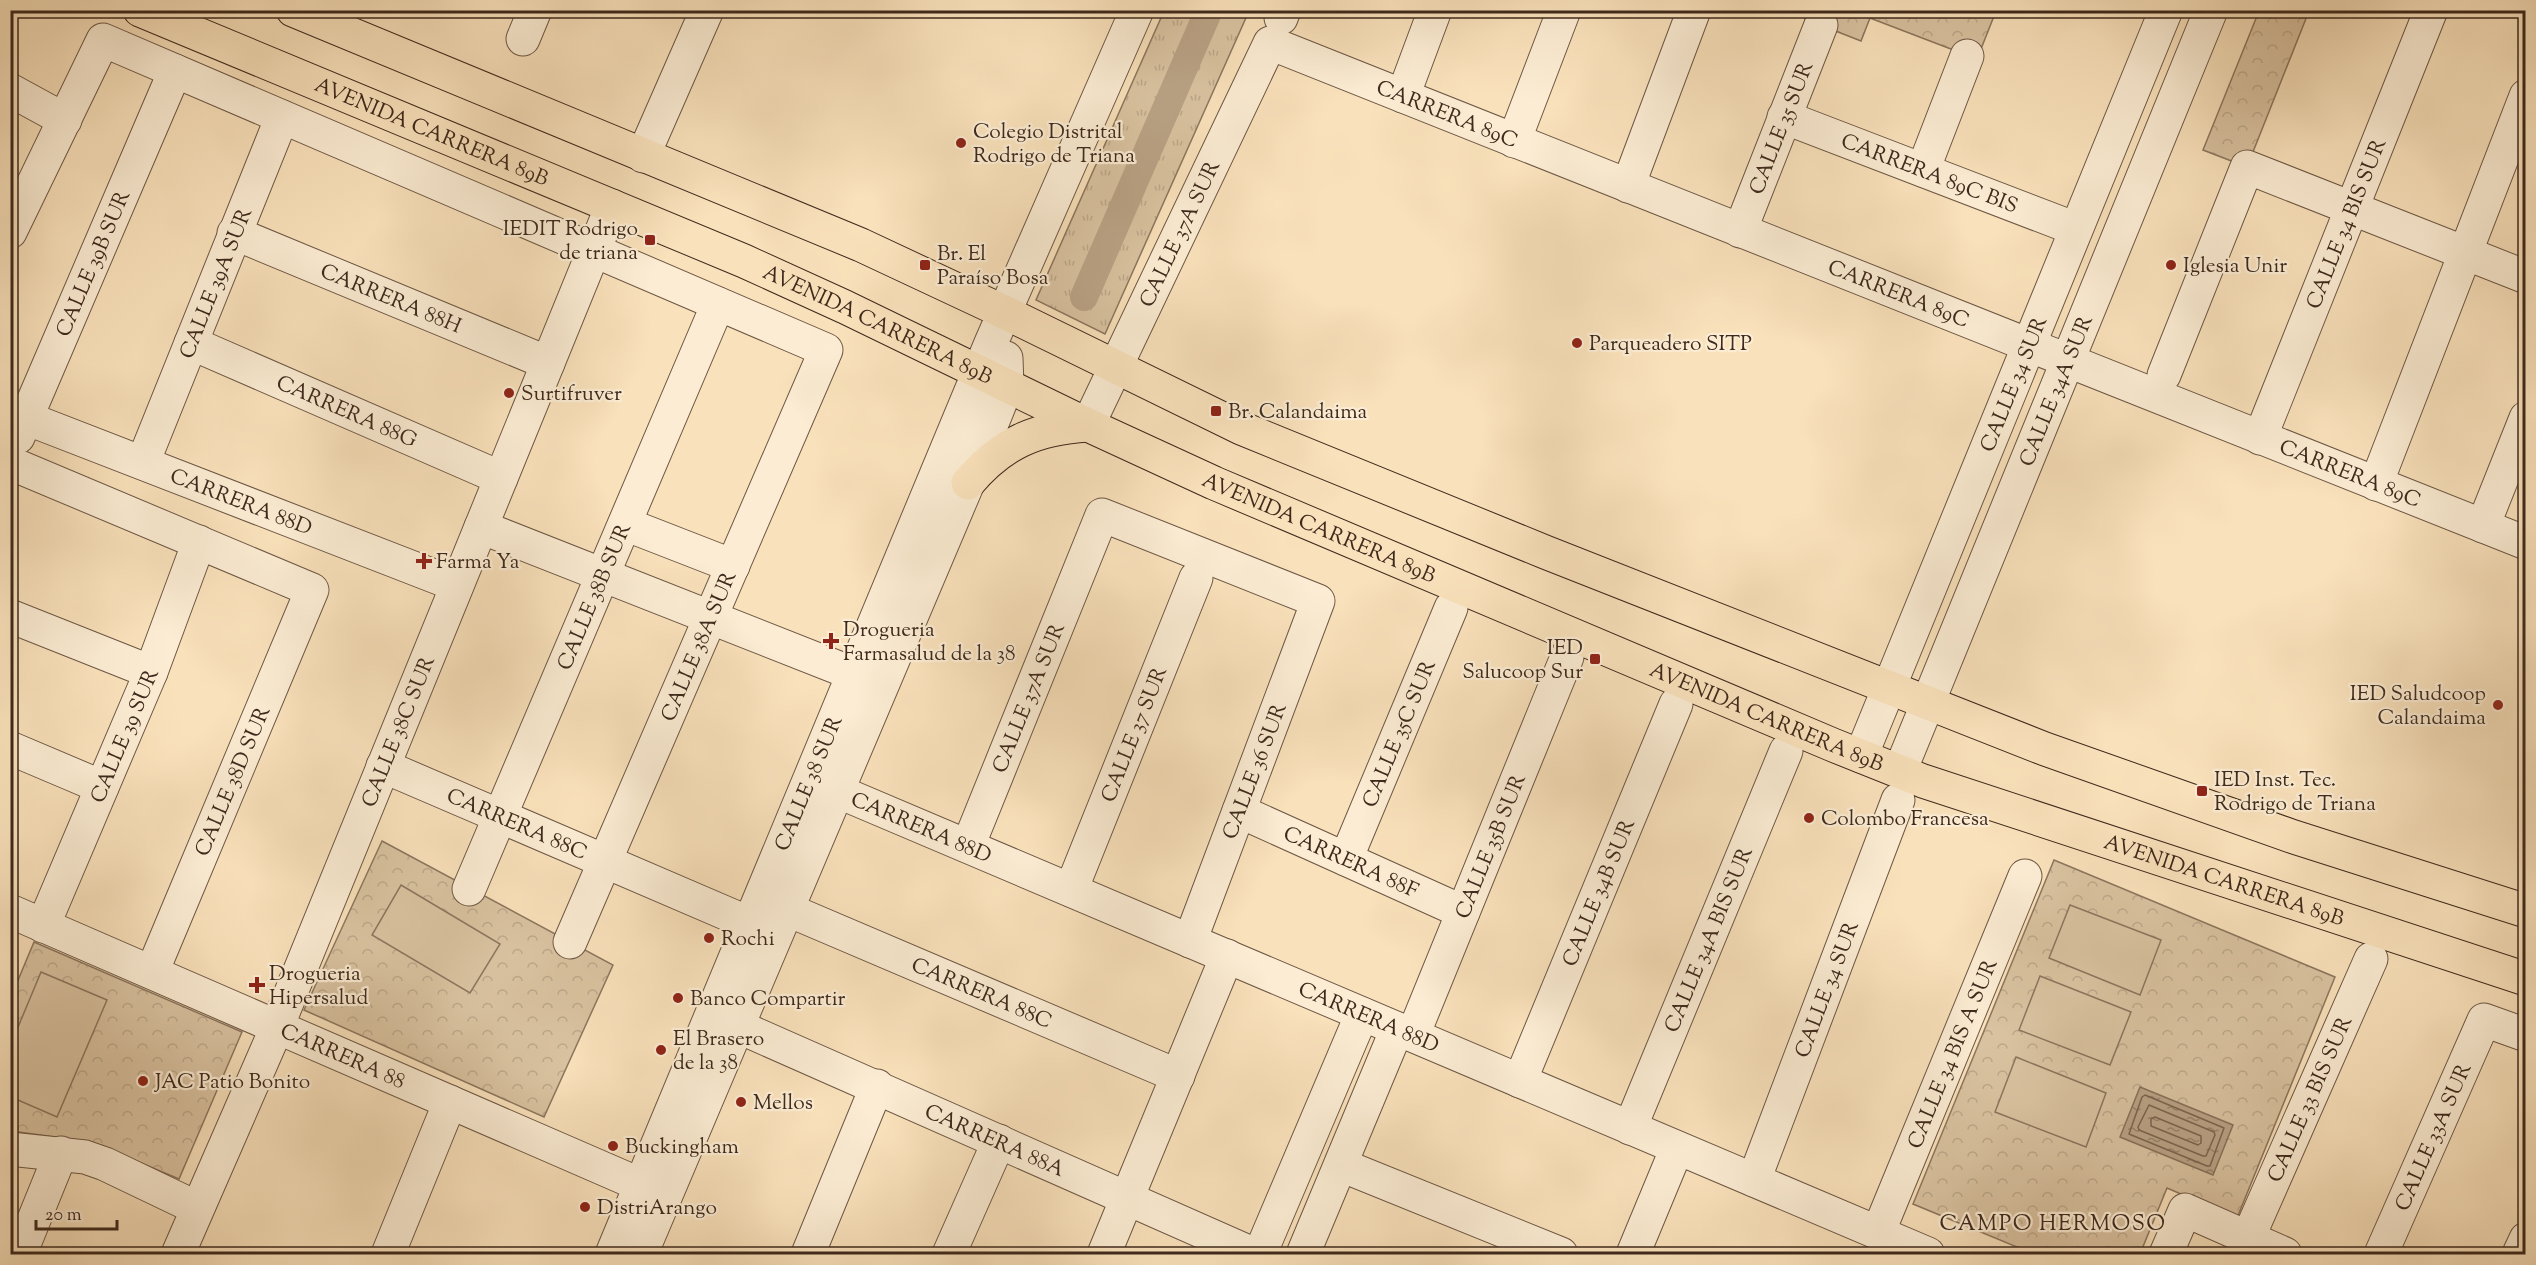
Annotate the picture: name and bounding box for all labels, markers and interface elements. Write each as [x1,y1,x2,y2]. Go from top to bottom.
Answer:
street label: CALLE 35 SUR [1743,58,1822,199]
street label: AVENIDA CARRERA 89B [309,71,553,195]
street label: CARRERA 89C [1371,74,1522,157]
place label: Colegio Distrital Rodrigo de Triana [973,118,1135,172]
street label: CARRERA 89C BIS [1836,127,2022,222]
street label: CALLE 34 BIS SUR [2300,135,2395,314]
marker: Colegio Distrital Rodrigo de Triana [954,136,968,150]
street label: CALLE 37A SUR [1133,156,1229,313]
street label: CALLE 39B SUR [50,186,139,342]
street label: CALLE 39A SUR [173,204,261,364]
place label: IEDIT Rodrigo de triana [503,215,638,269]
marker: IEDIT Rodrigo de triana [643,233,657,247]
place label: Br. El Paraíso Bosa [937,240,1049,294]
place label: Iglesia Unir [2183,252,2287,282]
street label: CARRERA 89C [1823,253,1973,337]
street label: CARRERA 88H [315,257,466,343]
street label: AVENIDA CARRERA 89B [757,258,997,393]
marker: Br. El Paraíso Bosa [918,258,932,272]
marker: Iglesia Unir [2164,258,2178,272]
street label: CALLE 34A SUR [2013,311,2102,471]
street label: CALLE 34 SUR [1974,312,2056,457]
place label: Parqueadero SITP [1589,330,1752,360]
marker: Parqueadero SITP [1570,336,1584,350]
street label: CARRERA 88G [271,369,421,457]
place label: Surtifruver [521,380,622,410]
marker: Surtifruver [502,386,516,400]
place label: Br. Calandaima [1228,398,1368,428]
marker: Br. Calandaima [1209,404,1223,418]
street label: CARRERA 89C [2274,433,2425,517]
street label: CARRERA 88D [165,462,316,544]
street label: AVENIDA CARRERA 89B [1197,466,1440,592]
street label: CALLE 38B SUR [551,519,640,675]
place label: Farma Ya [436,548,520,578]
marker: Farma Ya [417,554,431,568]
street label: CALLE 38A SUR [655,567,745,727]
place label: Drogueria Farmasalud de la 38 [843,616,1016,670]
street label: CALLE 37A SUR [986,619,1074,778]
marker: Drogueria Farmasalud de la 38 [824,634,838,648]
place label: IED Salucoop Sur [1462,634,1583,688]
street label: CALLE 38C SUR [355,652,444,812]
marker: IED Salucoop Sur [1588,652,1602,666]
street label: CALLE 35C SUR [1356,656,1445,813]
street label: AVENIDA CARRERA 89B [1644,656,1887,781]
street label: CALLE 37 SUR [1095,662,1176,807]
street label: CALLE 39 SUR [84,664,168,808]
place label: IED Saludcoop Calandaima [2350,680,2486,734]
marker: IED Saludcoop Calandaima [2491,698,2505,712]
street label: CALLE 36 SUR [1216,699,1296,844]
street label: CALLE 38D SUR [189,702,279,861]
street label: CALLE 38 SUR [768,712,851,856]
place label: IED Inst. Tec. Rodrigo de Triana [2214,766,2376,820]
street label: CALLE 35B SUR [1449,770,1535,924]
street label: CARRERA 88C [441,782,591,869]
marker: IED Inst. Tec. Rodrigo de Triana [2195,784,2209,798]
street label: CARRERA 88D [846,786,996,872]
place label: Colombo Francesa [1821,805,1989,835]
marker: Colombo Francesa [1802,811,1816,825]
street label: CALLE 34B SUR [1556,815,1644,972]
street label: CARRERA 88F [1278,820,1423,907]
street label: AVENIDA CARRERA 89B [2100,828,2348,935]
street label: CALLE 34A BIS SUR [1658,843,1762,1038]
street label: CALLE 34 SUR [1789,917,1868,1063]
place label: Rochi [721,925,775,955]
marker: Rochi [702,931,716,945]
street label: CARRERA 88C [906,951,1056,1038]
street label: CALLE 34 BIS A SUR [1901,955,2006,1154]
place label: Drogueria Hipersalud [269,960,368,1014]
street label: CARRERA 88D [1293,975,1443,1062]
marker: Drogueria Hipersalud [250,978,264,992]
place label: Banco Compartir [690,985,846,1015]
marker: Banco Compartir [671,991,685,1005]
street label: CALLE 33 BIS SUR [2261,1012,2361,1188]
street label: CARRERA 88 [275,1017,409,1098]
place label: El Brasero de la 38 [673,1025,764,1079]
marker: El Brasero de la 38 [654,1043,668,1057]
street label: CALLE 33A SUR [2389,1059,2480,1216]
place label: JAC Patio Bonito [154,1068,310,1098]
marker: JAC Patio Bonito [136,1074,150,1088]
place label: Mellos [753,1089,813,1119]
marker: Mellos [734,1095,748,1109]
street label: CARRERA 88A [919,1098,1069,1186]
place label: Buckingham [625,1133,739,1163]
marker: Buckingham [606,1139,620,1153]
scale bar [36,1193,117,1231]
place label: DistriArango [597,1194,717,1224]
marker: DistriArango [578,1200,592,1214]
text: 20 m [45,1203,82,1229]
district label: CAMPO HERMOSO [1939,1209,2167,1241]

